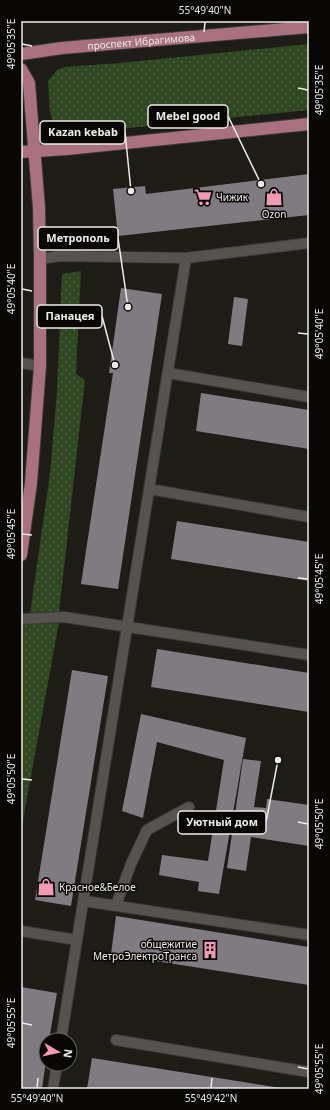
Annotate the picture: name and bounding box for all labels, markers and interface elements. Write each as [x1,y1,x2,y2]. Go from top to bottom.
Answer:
text: 55°49'40"N [179,3,231,17]
text: 49°05'35"E [4,19,18,69]
street label: проспект Ибрагимова [87,30,196,53]
text: 49°05'35"E [312,65,326,115]
callout: Mebel good [148,105,228,128]
text: Mebel good [156,108,220,123]
callout: Kazan kebab [40,121,125,144]
text: Kazan kebab [48,124,118,139]
supermarket icon: Чижик [193,187,213,207]
shop icon: Ozon [264,187,284,207]
place label: Чижик [216,190,249,204]
place label: Ozon [262,207,286,221]
callout: Метрополь [38,227,118,250]
text: Метрополь [46,230,110,245]
text: 49°05'40"E [4,264,18,314]
callout: Панацея [37,305,102,328]
text: Панацея [46,308,94,323]
text: 49°05'40"E [312,309,326,359]
text: 49°05'45"E [4,509,18,559]
text: 49°05'45"E [312,554,326,604]
text: 49°05'50"E [4,754,18,804]
text: 49°05'50"E [312,799,326,849]
callout: Уютный дом [178,811,266,834]
text: Уютный дом [186,814,258,829]
shop icon: Красное&Белое [36,877,56,897]
place label: Красное&Белое [59,880,136,894]
place label: общежитие МетроЭлектроТранса [93,937,197,963]
building icon: общежитие МетроЭлектроТранса [200,940,220,960]
text: 49°05'55"E [4,998,18,1048]
north arrow [38,1032,78,1072]
text: 49°05'55"E [312,1044,326,1094]
text: N [60,1048,76,1059]
text: 55°49'40"N [11,1091,63,1105]
text: 55°49'42"N [185,1091,237,1105]

